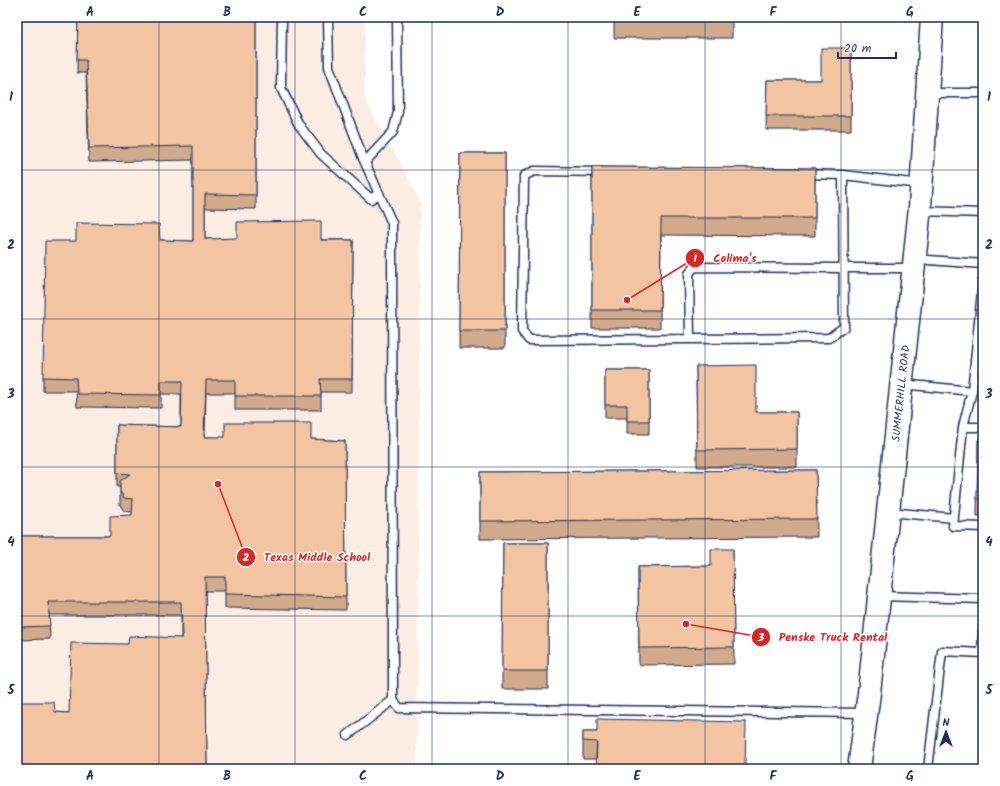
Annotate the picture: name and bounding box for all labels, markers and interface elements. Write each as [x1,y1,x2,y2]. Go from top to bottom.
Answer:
text: A [86,2,94,23]
text: B [223,2,231,23]
text: C [359,2,367,23]
text: D [496,2,505,23]
text: E [633,2,641,23]
text: F [769,2,777,23]
text: G [906,2,914,23]
scale bar [838,34,896,60]
text: 20 m [844,39,872,58]
text: 1 [9,87,13,108]
text: 1 [987,87,991,108]
text: 2 [7,235,15,256]
text: 2 [985,235,993,256]
callout: Colima's [685,246,764,270]
text: 1 [693,249,697,268]
text: Colima's [713,249,757,268]
street label: SUMMERHILL ROAD [887,344,915,443]
text: 3 [6,384,15,405]
text: 3 [984,384,993,405]
text: 4 [7,532,15,553]
text: 4 [985,532,993,553]
callout: Texas Middle School [236,545,379,569]
text: 2 [243,548,250,567]
text: Texas Middle School [264,548,371,567]
callout: Penske Truck Rental [751,625,895,649]
text: 3 [757,628,765,647]
text: Penske Truck Rental [779,628,888,647]
text: 5 [7,680,16,701]
text: 5 [985,680,994,701]
north arrow [926,712,966,752]
text: N [943,714,950,732]
text: A [86,766,94,786]
text: B [223,766,231,786]
text: C [359,766,367,786]
text: D [496,766,505,786]
text: E [633,766,641,786]
text: F [769,766,777,786]
text: G [906,766,914,786]

